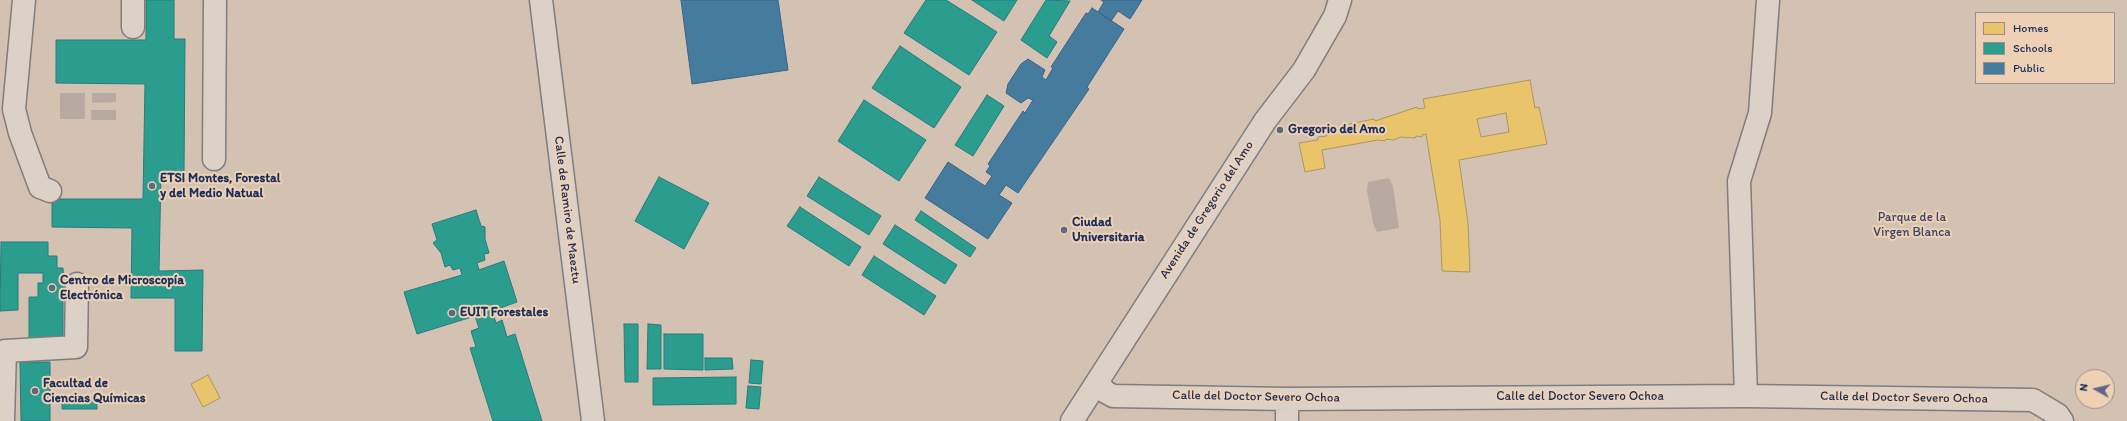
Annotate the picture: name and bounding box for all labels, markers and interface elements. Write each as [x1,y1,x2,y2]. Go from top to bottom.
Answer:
legend [1975,12,2115,84]
text: Homes [2013,21,2049,35]
text: Schools [2013,41,2052,55]
text: Public [2013,61,2045,75]
place label: Gregorio del Amo [1288,122,1385,138]
marker: Gregorio del Amo [1275,125,1285,135]
street label: Calle de Ramiro de Maeztu [550,135,584,285]
street label: Avenida de Gregorio del Amo [1157,138,1257,282]
place label: ETSI Montes, Forestal y del Medio Natual [160,171,281,202]
marker: ETSI Montes, Forestal y del Medio Natual [147,181,157,191]
park label: Parque de la Virgen Blanca [1873,210,1951,241]
place label: Ciudad Universitaria [1072,215,1145,246]
marker: Ciudad Universitaria [1059,225,1069,235]
place label: Centro de Microscopía Electrónica [60,273,184,304]
marker: Centro de Microscopía Electrónica [47,283,57,293]
place label: EUIT Forestales [460,305,548,321]
marker: EUIT Forestales [447,308,457,318]
north arrow [2075,369,2115,409]
place label: Facultad de Ciencias Químicas [43,376,146,407]
text: N [2077,383,2091,392]
marker: Facultad de Ciencias Químicas [30,386,40,396]
street label: Calle del Doctor Severo Ochoa [1172,388,1340,406]
street label: Calle del Doctor Severo Ochoa [1496,389,1664,405]
street label: Calle del Doctor Severo Ochoa [1820,389,1988,407]

